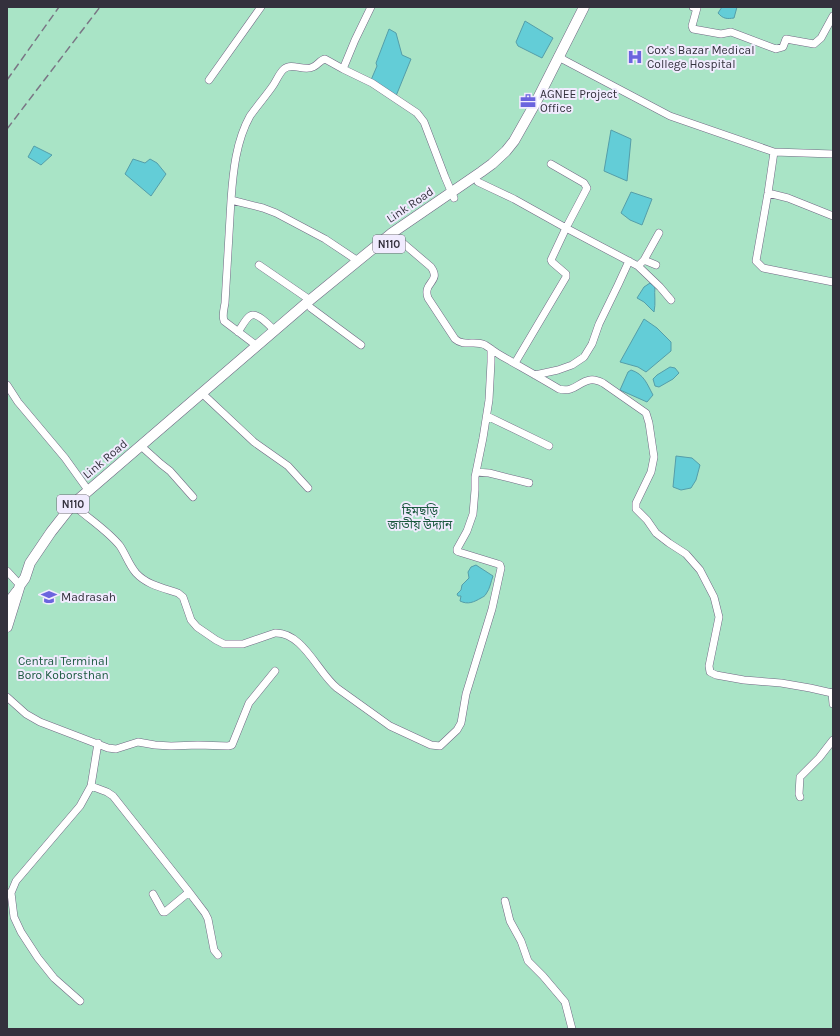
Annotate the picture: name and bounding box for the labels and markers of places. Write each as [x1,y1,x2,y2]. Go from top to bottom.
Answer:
place label: Cox's Bazar Medical College Hospital [647,43,755,71]
hospital icon: Cox's Bazar Medical College Hospital [626,48,644,66]
place label: AGNEE Project Office [540,87,618,115]
office icon: AGNEE Project Office [519,92,537,110]
school or university icon: Madrasah [40,588,58,606]
place label: Madrasah [61,590,116,604]

